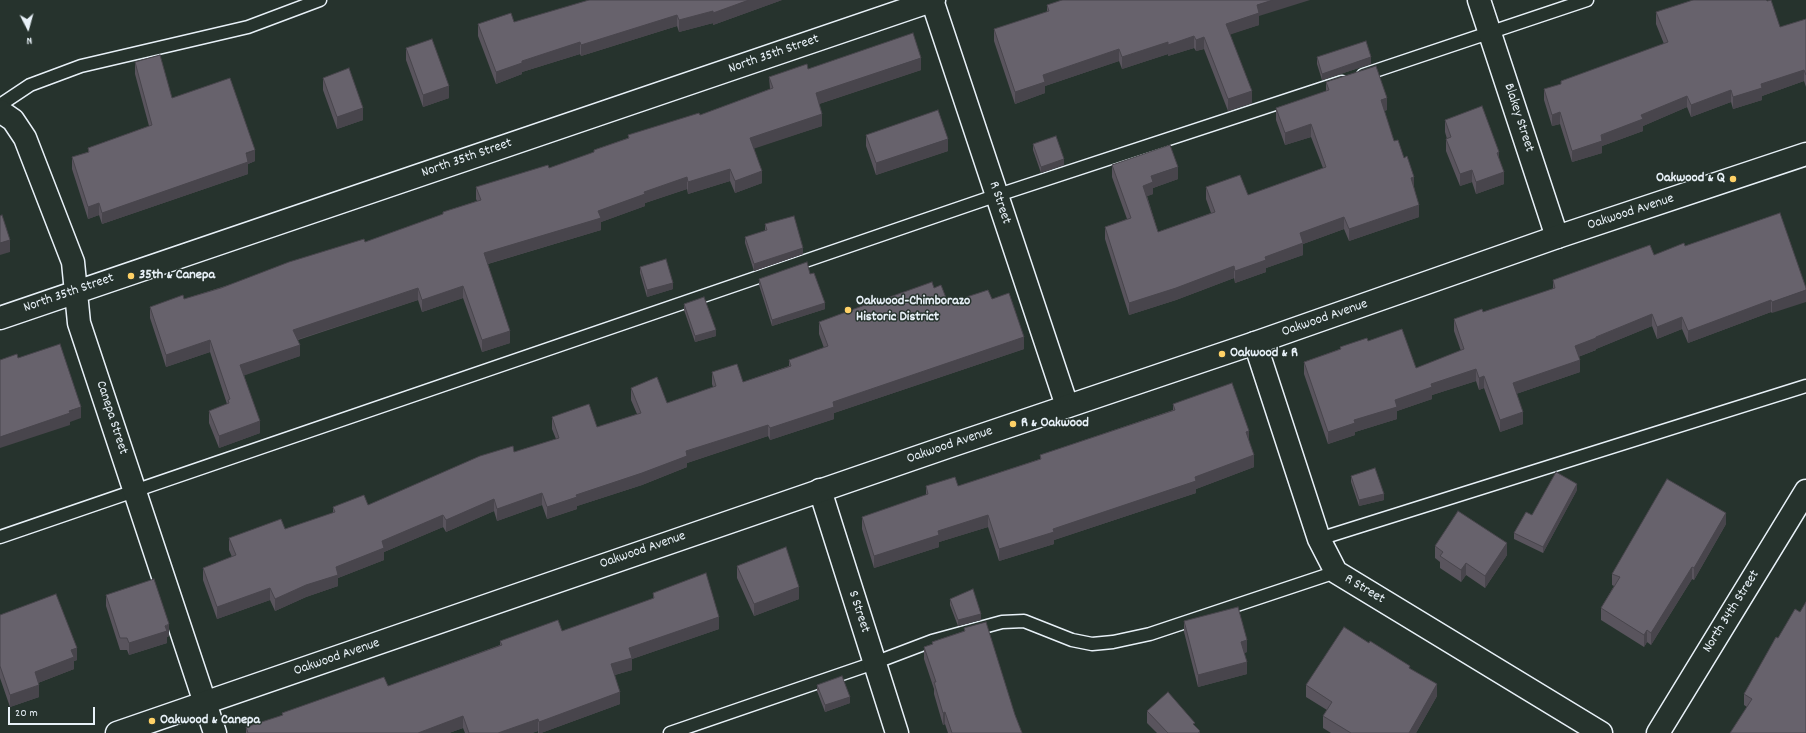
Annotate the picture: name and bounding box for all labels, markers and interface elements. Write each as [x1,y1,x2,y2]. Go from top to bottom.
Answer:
north arrow [8,8,48,48]
text: N [26,32,33,48]
street label: North 35th Street [727,32,821,78]
street label: Blakey Street [1499,81,1537,155]
street label: North 35th Street [420,136,514,182]
place label: Oakwood & Q [1656,171,1725,187]
marker: Oakwood & Q [1728,174,1738,184]
street label: R Street [984,179,1014,227]
street label: Oakwood Avenue [1586,191,1676,235]
place label: 35th & Canepa [139,268,215,284]
street label: North 35th Street [22,271,116,317]
marker: 35th & Canepa [126,271,136,281]
place label: Oakwood-Chimborazo Historic District [856,294,970,326]
street label: Oakwood Avenue [1280,296,1370,342]
marker: Oakwood-Chimborazo Historic District [843,305,853,315]
place label: Oakwood & R [1230,346,1298,362]
marker: Oakwood & R [1217,349,1227,359]
street label: Canepa Street [91,379,131,457]
place label: R & Oakwood [1021,416,1089,432]
marker: R & Oakwood [1008,419,1018,429]
street label: Oakwood Avenue [905,423,995,469]
street label: Oakwood Avenue [598,528,688,574]
street label: North 34th Street [1700,568,1764,656]
street label: R Street [1341,571,1387,609]
street label: S Street [843,589,873,635]
street label: Oakwood Avenue [292,635,382,681]
scale bar [10,699,97,725]
text: 20 m [15,705,38,722]
place label: Oakwood & Canepa [160,713,260,729]
marker: Oakwood & Canepa [147,716,157,726]

